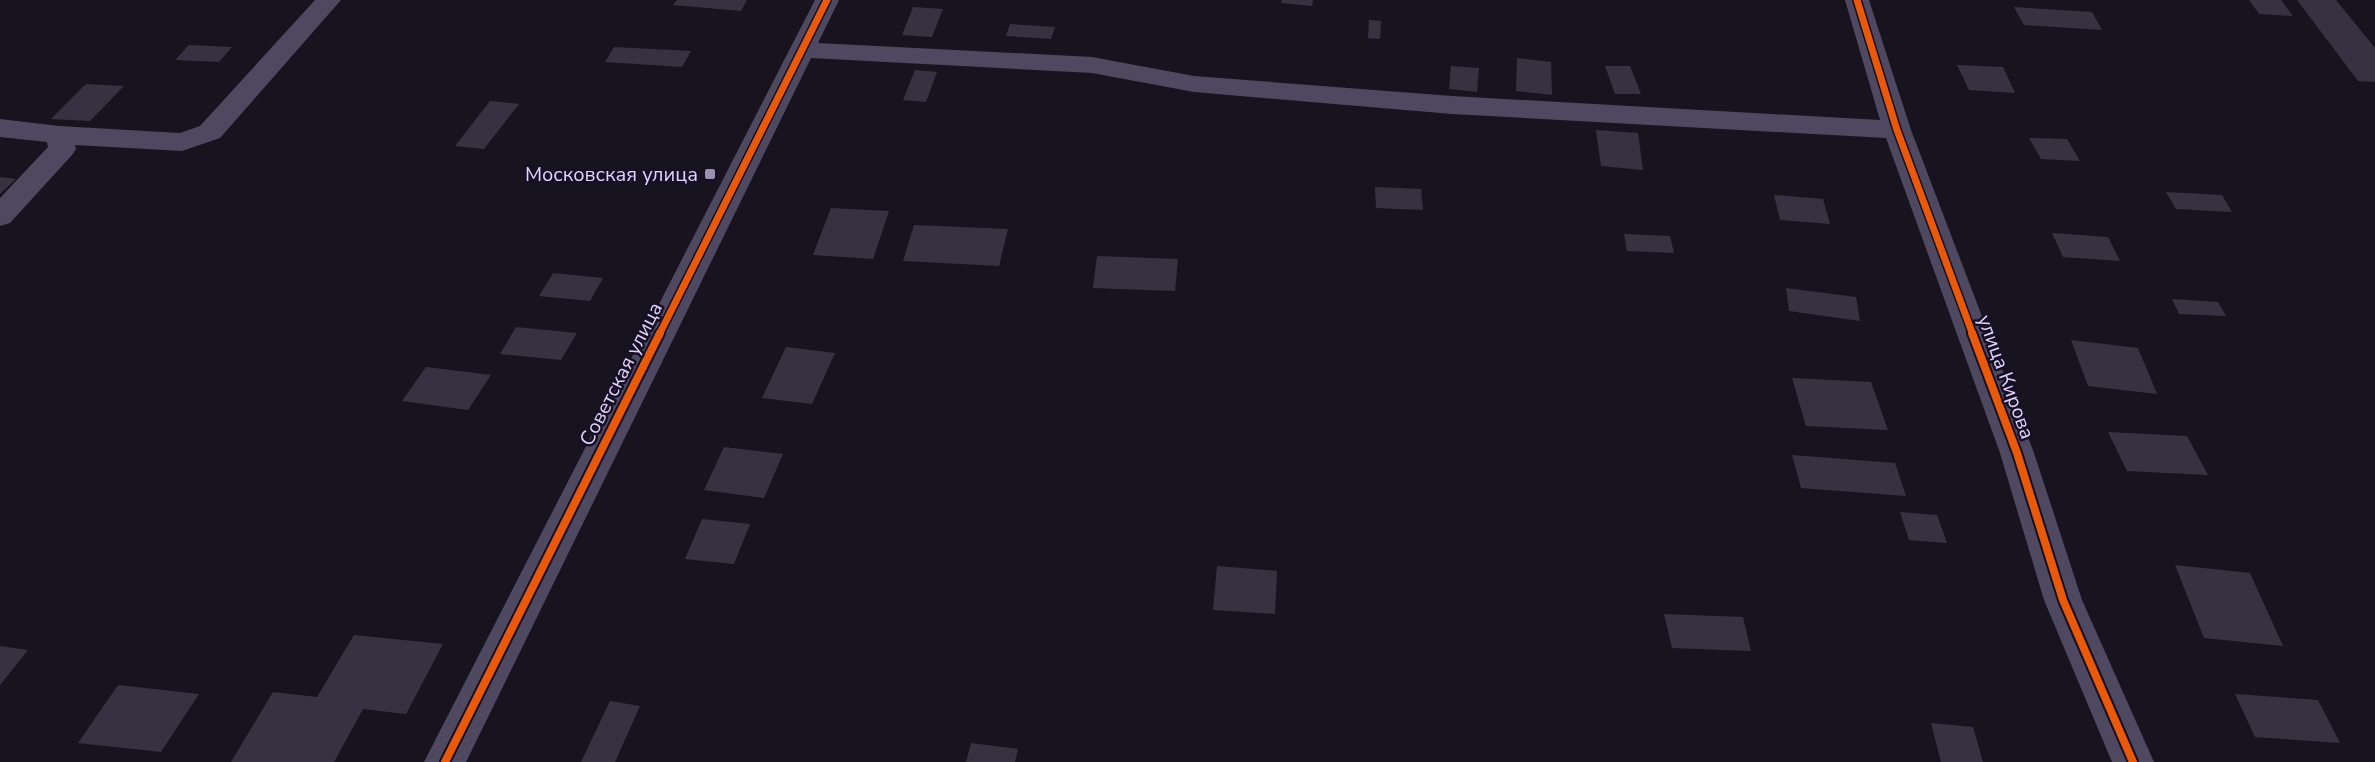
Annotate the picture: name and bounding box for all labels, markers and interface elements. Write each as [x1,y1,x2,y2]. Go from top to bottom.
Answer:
place label: Московская улица [525,161,698,188]
marker: Московская улица [703,167,717,181]
street label: Советская улица [573,298,669,450]
street label: улица Кирова [1971,311,2041,443]

